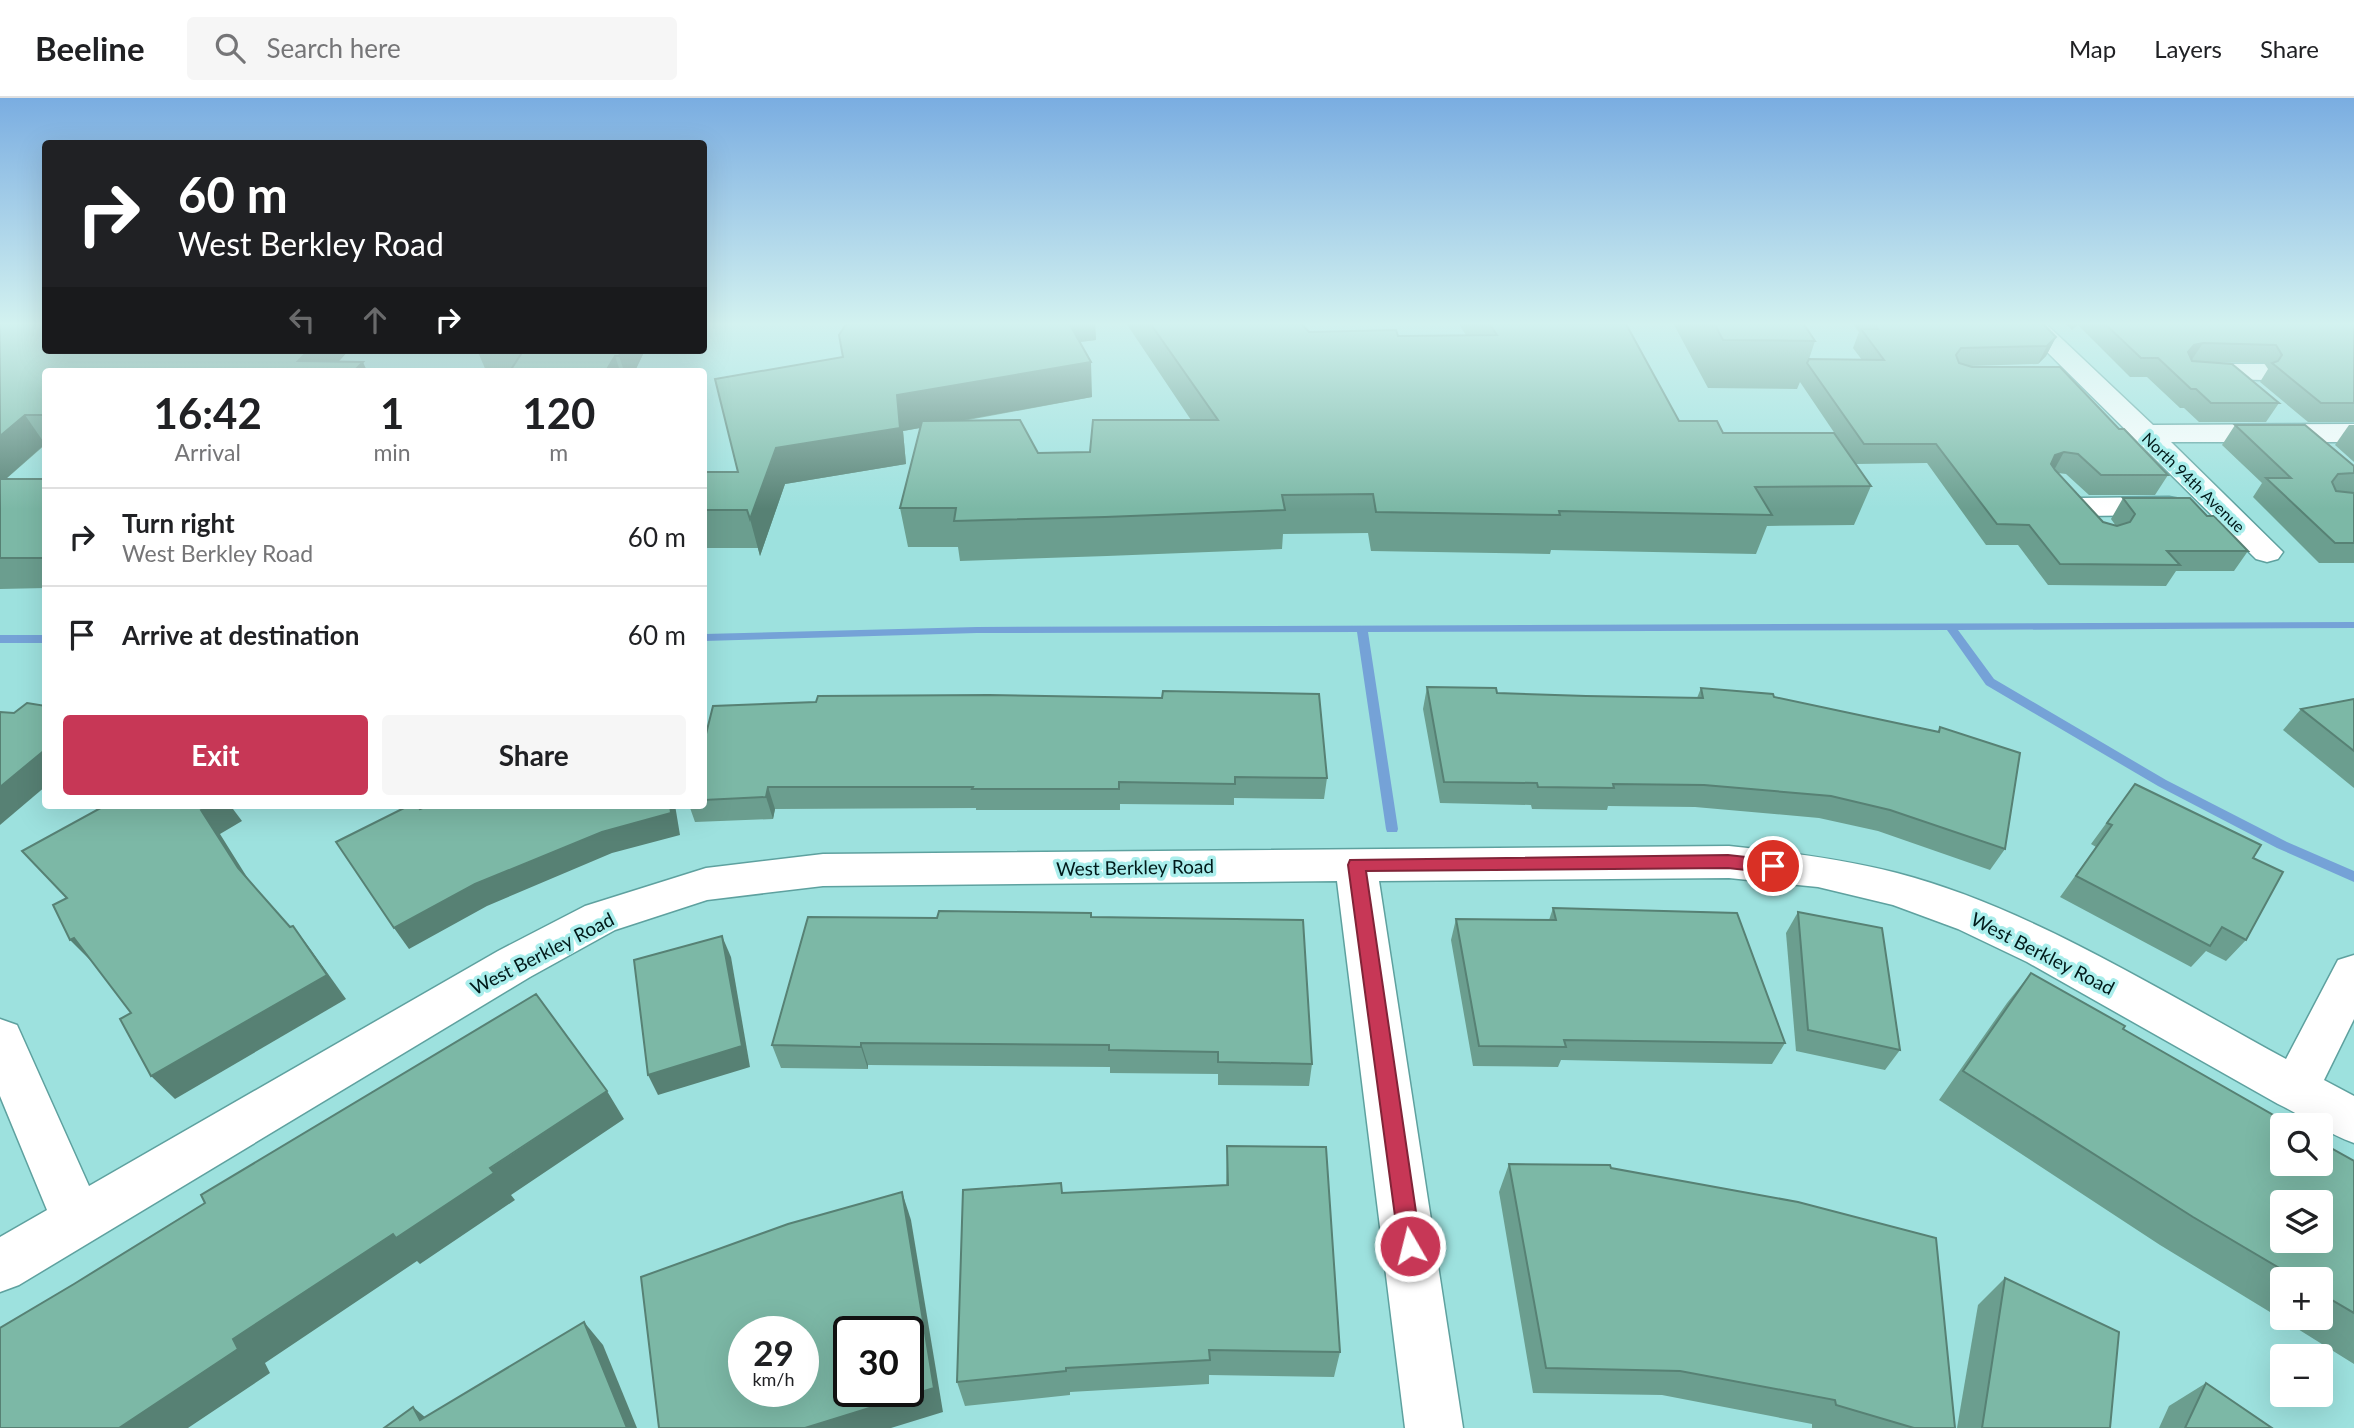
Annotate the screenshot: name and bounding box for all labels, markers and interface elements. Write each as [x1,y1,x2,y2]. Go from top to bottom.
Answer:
search box [187,17,677,80]
text: Beeline [35,28,145,68]
icon: search [211,29,249,67]
text: Search here [267,32,401,64]
text: Map [2069,34,2116,63]
text: Layers [2154,34,2222,63]
text: Share [2260,34,2319,63]
text: 60 m [178,165,288,223]
icon: right [63,168,154,259]
text: West Berkley Road [178,224,444,263]
icon: left [283,301,321,339]
icon: ahead [356,301,394,339]
icon: right [429,301,467,339]
text: 16:42 [154,388,262,438]
text: 1 [380,388,404,438]
text: 120 [522,388,595,438]
street label: North 94th Avenue [2139,428,2249,536]
text: Arrival [175,438,241,466]
text: min [373,438,411,466]
text: m [549,438,568,466]
text: Turn right [122,507,235,539]
icon: right [63,518,101,556]
text: 60 m [628,521,686,553]
text: West Berkley Road [122,539,313,567]
icon: arrive [63,616,101,654]
text: Arrive at destination [122,619,359,651]
text: 60 m [628,619,686,651]
button: Exit [63,715,368,795]
button: Share [382,715,686,795]
pin [1743,836,1803,896]
icon: arrive [1754,847,1792,885]
street label: West Berkley Road [1056,854,1214,880]
street label: West Berkley Road [466,907,618,999]
street label: West Berkley Road [1967,907,2119,999]
map controls [2270,1113,2333,1407]
button: search [2270,1113,2333,1176]
button: layers [2270,1190,2333,1253]
position arrow [1373,1209,1447,1283]
button: + [2270,1267,2333,1330]
speed limit sign: 30 [833,1316,924,1407]
text: 29 [753,1331,794,1373]
button: − [2270,1344,2333,1407]
text: km/h [752,1368,795,1390]

